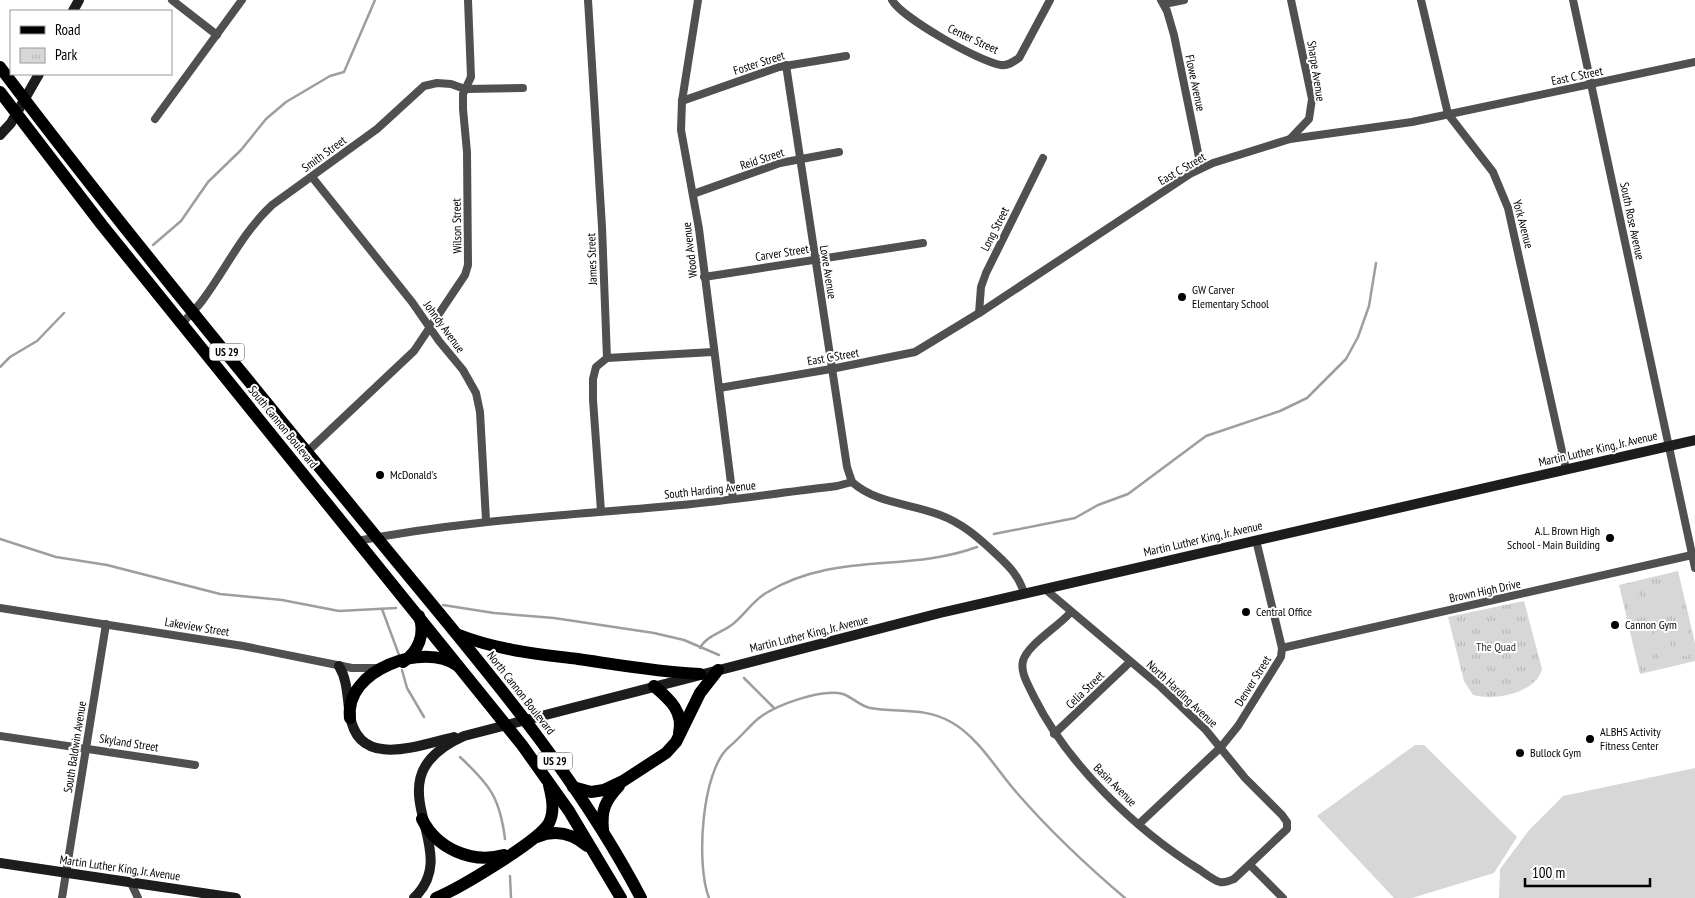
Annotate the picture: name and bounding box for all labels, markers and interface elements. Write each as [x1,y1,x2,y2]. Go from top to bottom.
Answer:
legend [10,10,172,75]
text: Road [55,20,81,39]
street label: Center Street [945,20,1002,57]
street label: Sharpe Avenue [1304,40,1329,102]
text: Park [55,45,77,64]
street label: Foster Street [731,47,787,78]
street label: Flowe Avenue [1182,53,1209,113]
street label: East C Street [1550,63,1605,88]
street label: Smith Street [298,132,350,175]
street label: Reid Street [738,144,786,173]
street label: East C Street [1155,149,1209,188]
street label: South Rose Avenue [1617,181,1648,261]
street label: Wilson Street [449,198,464,254]
street label: York Avenue [1510,198,1537,250]
street label: Long Street [977,204,1012,253]
street label: Wood Avenue [679,221,700,279]
street label: James Street [583,232,600,286]
street label: Carver Street [754,241,810,264]
street label: Lowe Avenue [817,244,840,300]
place label: GW Carver Elementary School [1192,282,1269,311]
marker: GW Carver Elementary School [1176,291,1188,303]
street label: Johndy Avenue [420,297,468,356]
road number: US 29 [210,344,244,361]
street label: East C Street [806,344,861,368]
street label: South Cannon Boulevard [246,382,321,471]
street label: Martin Luther King, Jr. Avenue [1537,428,1659,469]
place label: McDonald's [390,467,437,482]
marker: McDonald's [374,469,386,481]
street label: South Harding Avenue [663,477,757,502]
street label: Martin Luther King, Jr. Avenue [1142,518,1264,559]
place label: A.L. Brown High School - Main Building [1507,523,1600,552]
marker: A.L. Brown High School - Main Building [1604,532,1616,544]
street label: Brown High Drive [1448,576,1522,605]
place label: Central Office [1256,604,1312,619]
marker: Central Office [1240,606,1252,618]
street label: Martin Luther King, Jr. Avenue [748,612,870,655]
street label: Lakeview Street [164,614,231,639]
place label: Cannon Gym [1625,617,1677,632]
marker: Cannon Gym [1609,619,1621,631]
park label: The Quad [1476,639,1516,654]
street label: North Cannon Boulevard [484,648,559,737]
street label: Denver Street [1231,652,1274,709]
street label: North Harding Avenue [1144,657,1221,730]
street label: Celia Street [1062,667,1108,712]
street label: South Baldwin Avenue [60,700,89,794]
place label: ALBHS Activity Fitness Center [1600,724,1661,753]
street label: Skyland Street [98,730,160,755]
marker: ALBHS Activity Fitness Center [1584,733,1596,745]
place label: Bullock Gym [1530,745,1581,760]
marker: Bullock Gym [1514,747,1526,759]
road number: US 29 [538,752,572,769]
street label: Basin Avenue [1091,760,1140,809]
street label: Martin Luther King, Jr. Avenue [59,852,181,883]
scale bar [1525,856,1650,888]
text: 100 m [1532,863,1565,882]

